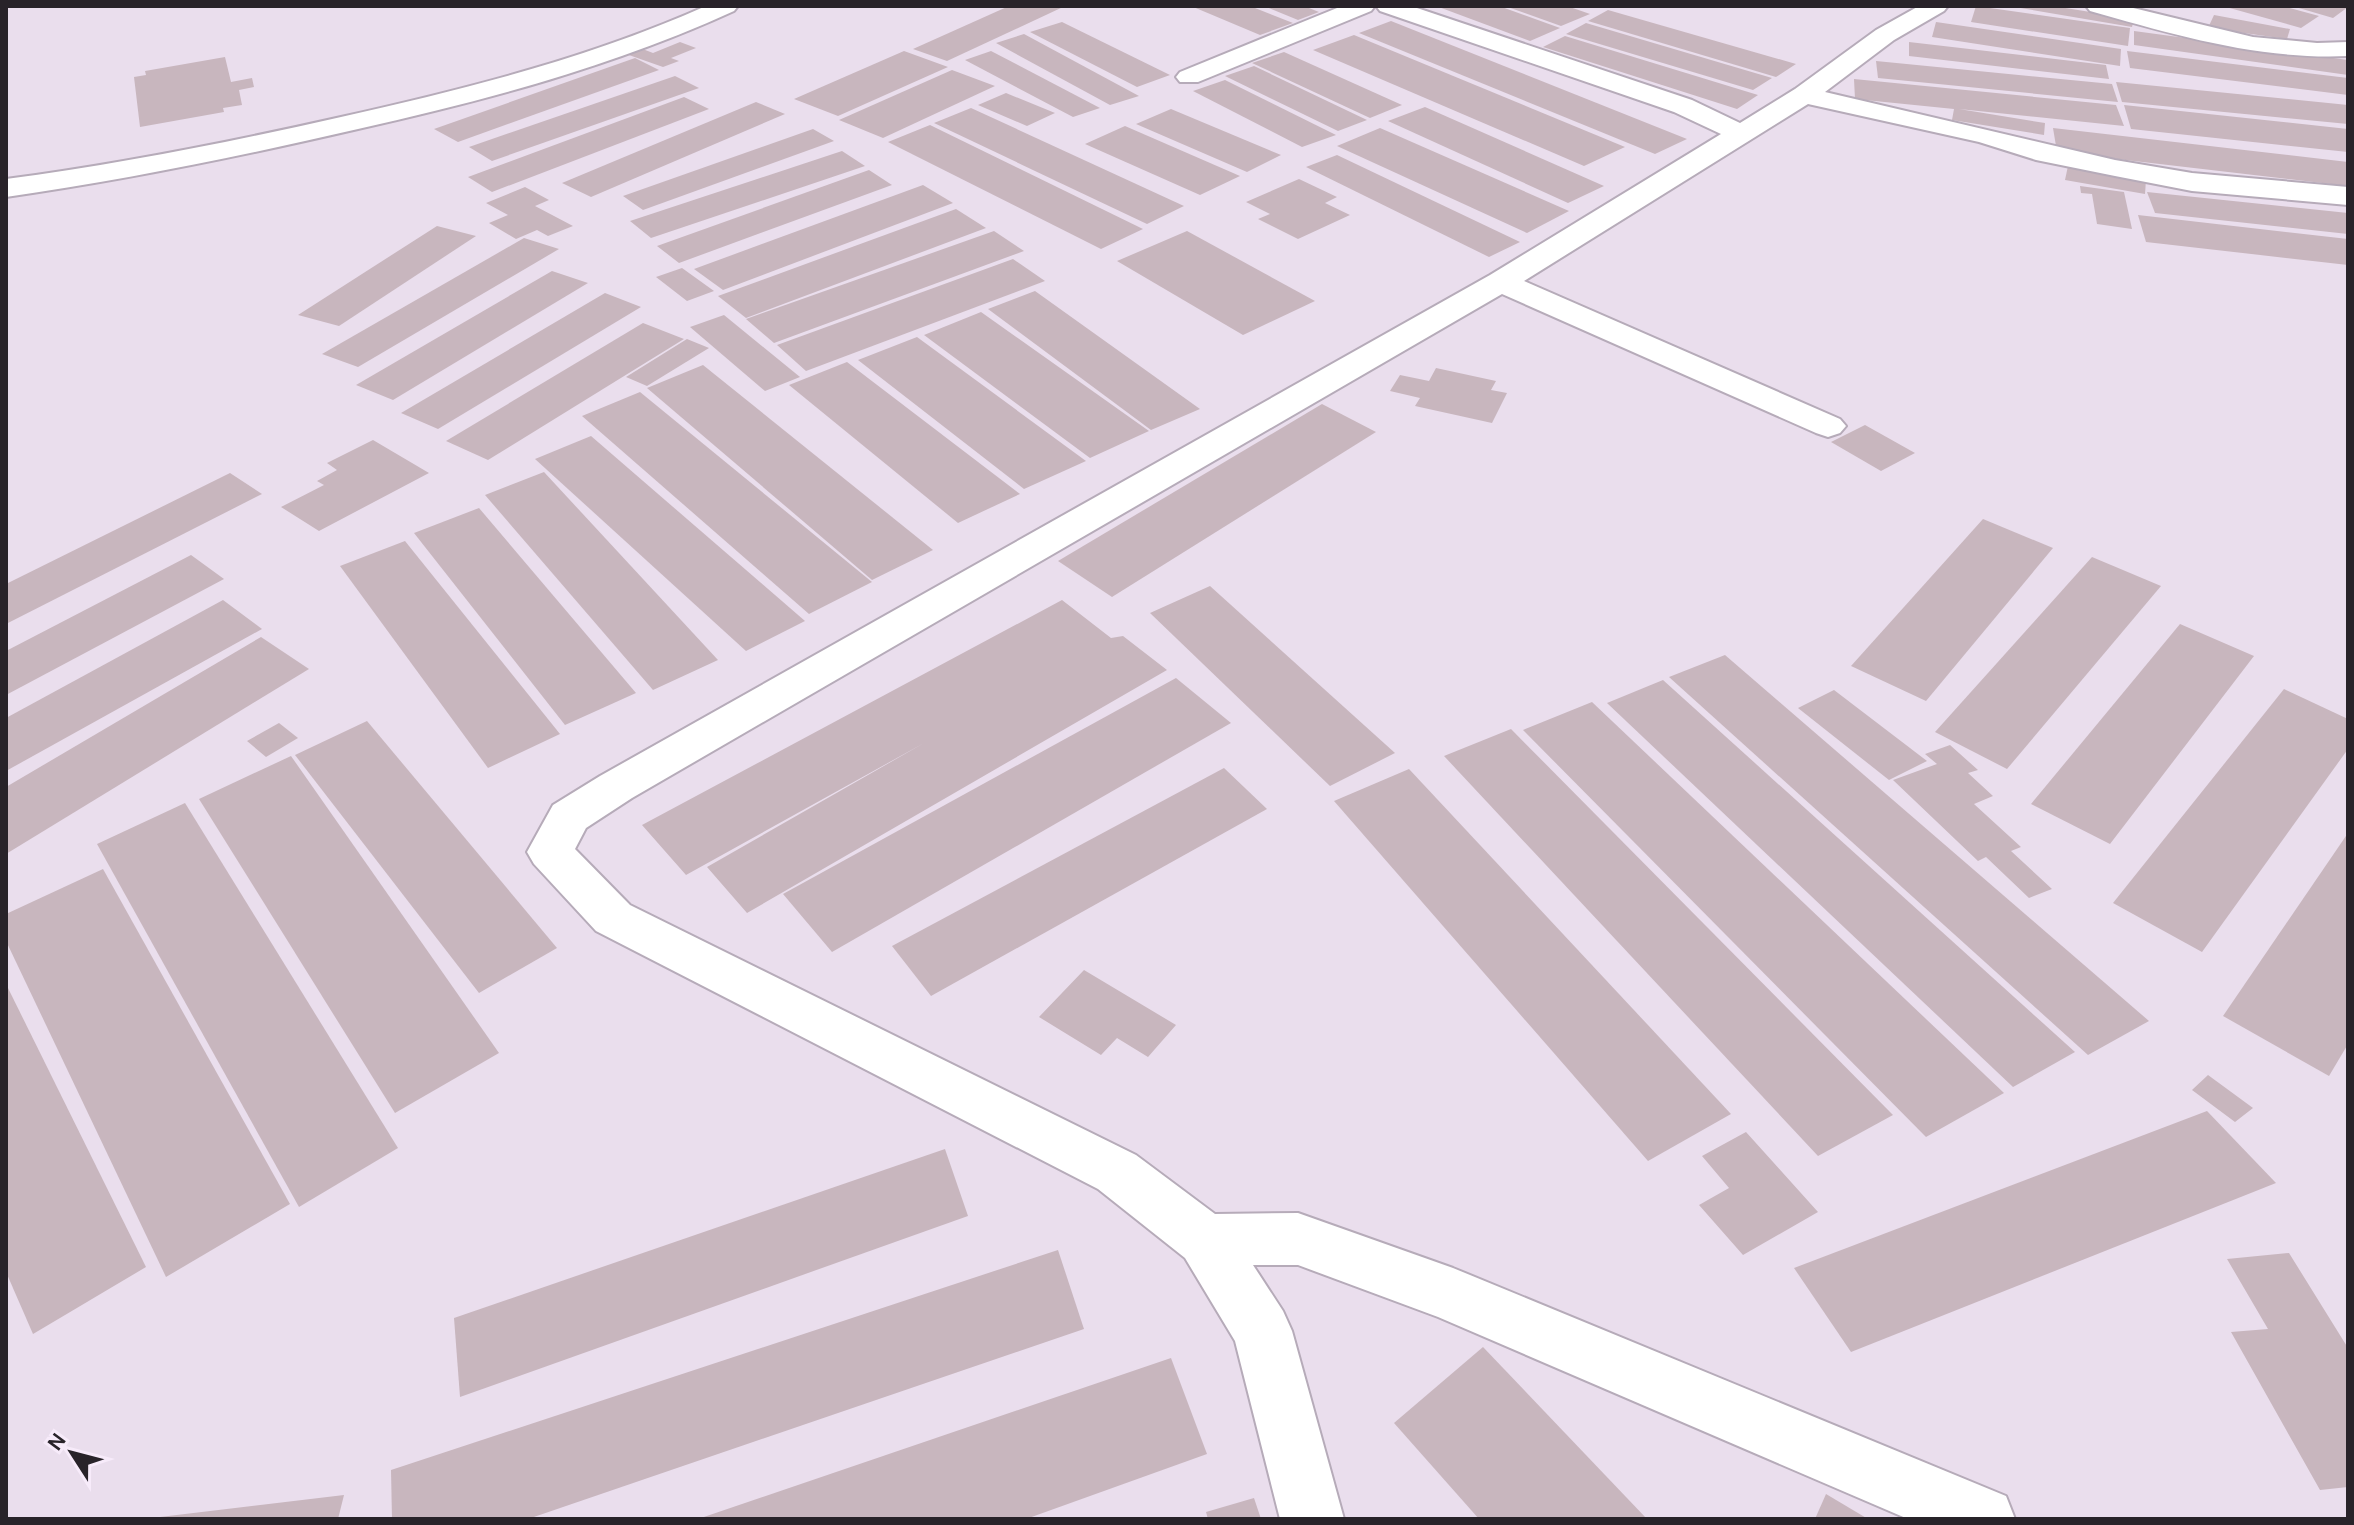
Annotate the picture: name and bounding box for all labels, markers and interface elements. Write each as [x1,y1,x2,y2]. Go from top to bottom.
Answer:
north arrow [32,1413,112,1493]
text: N [41,1428,72,1456]

